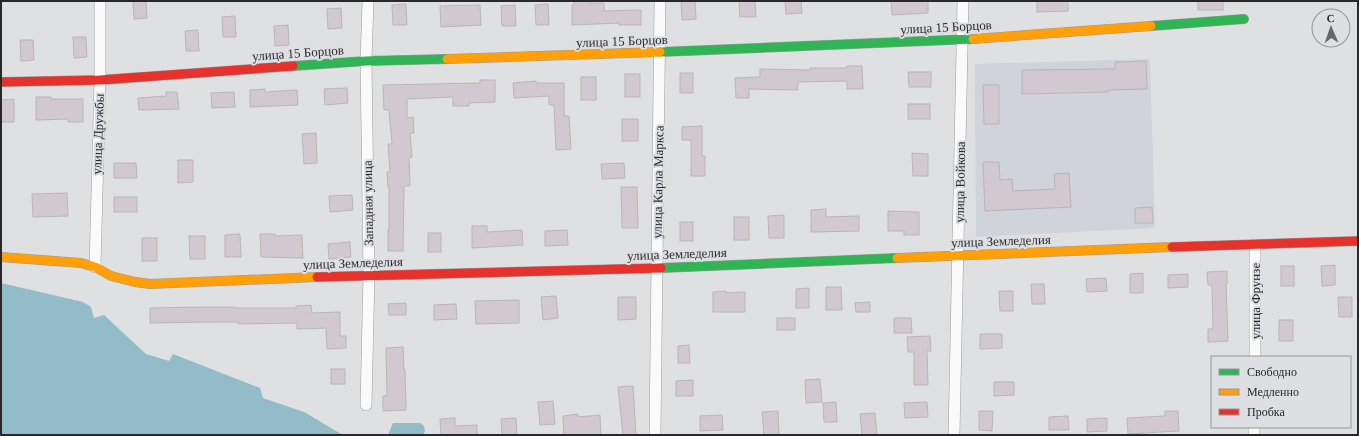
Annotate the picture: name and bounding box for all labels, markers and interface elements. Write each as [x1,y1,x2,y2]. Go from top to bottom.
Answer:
north arrow [1311,8,1351,48]
text: С [1326,12,1335,24]
street label: улица 15 Борцов [900,17,992,37]
street label: улица 15 Борцов [576,32,668,50]
street label: улица 15 Борцов [252,42,344,64]
street label: улица Дружбы [89,93,107,175]
street label: улица Карла Маркса [650,125,666,239]
street label: улица Войкова [952,141,968,223]
street label: Западная улица [360,160,376,246]
street label: улица Земледелия [951,232,1051,250]
street label: улица Земледелия [627,245,727,263]
street label: улица Земледелия [303,254,403,272]
street label: улица Фрунзе [1248,263,1263,339]
legend [1211,356,1351,428]
text: Свободно [1247,365,1297,379]
text: Медленно [1247,385,1299,399]
text: Пробка [1247,405,1285,419]

